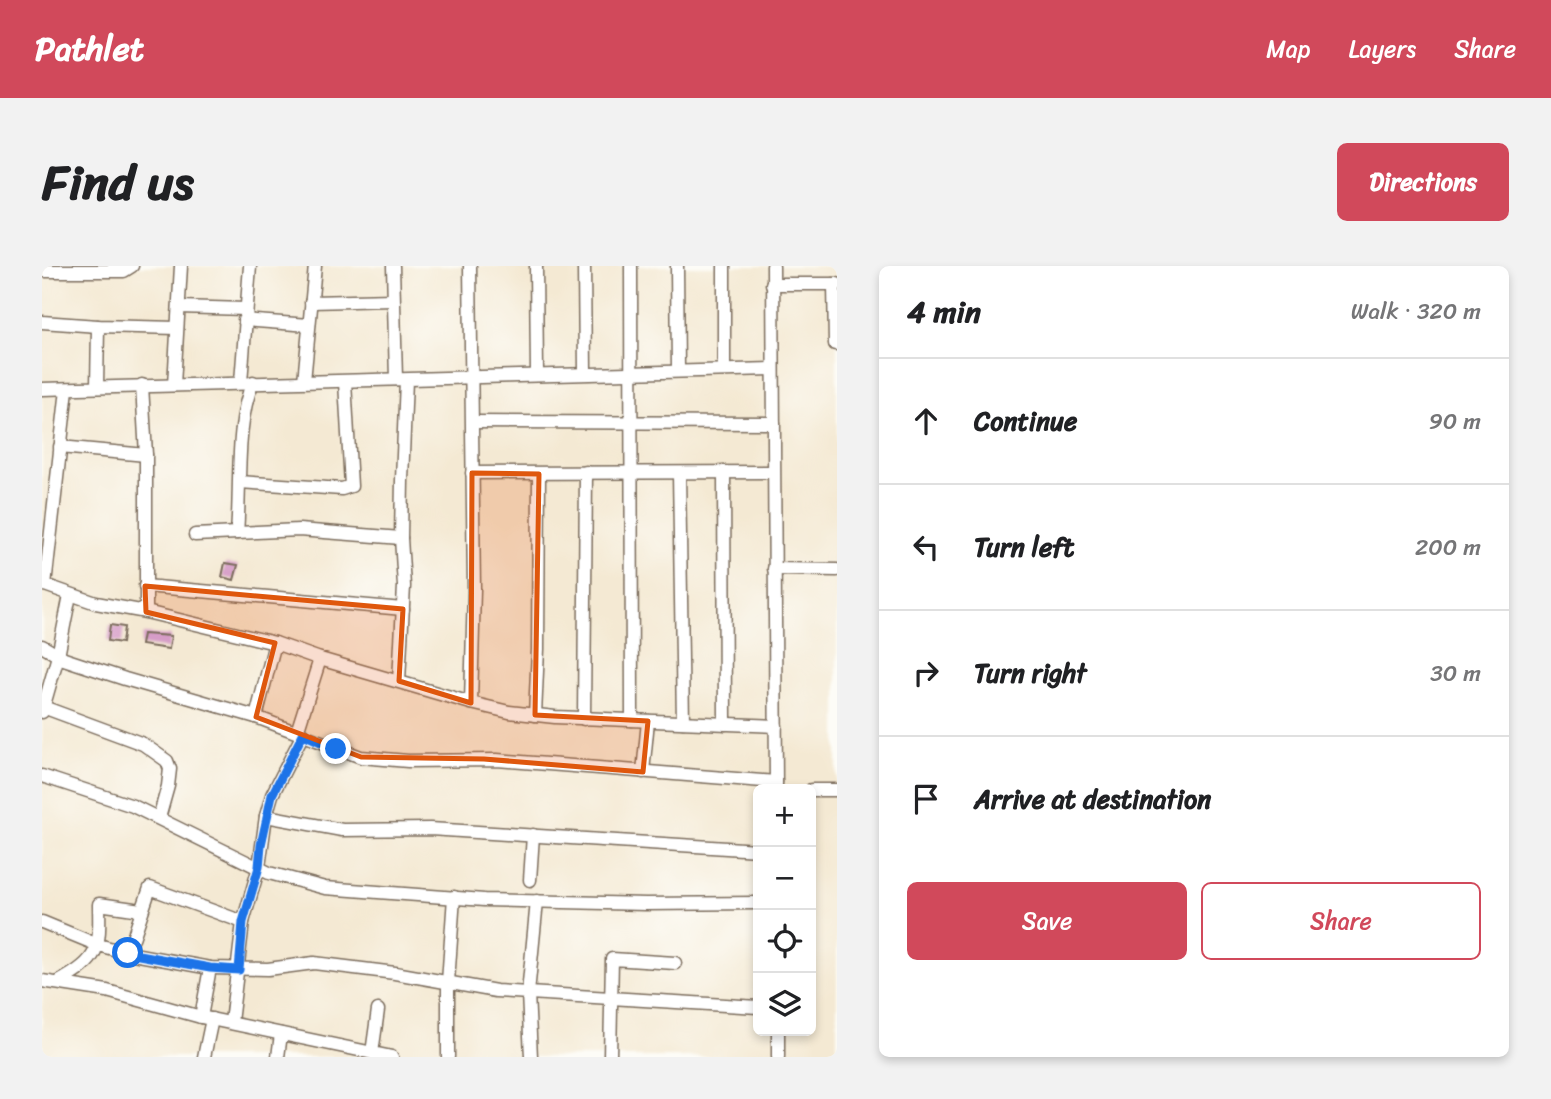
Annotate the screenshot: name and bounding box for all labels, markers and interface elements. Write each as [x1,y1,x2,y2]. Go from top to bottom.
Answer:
text: Pathlet [35,20,144,78]
text: Map [1266,28,1311,70]
text: Layers [1349,28,1416,70]
text: Share [1454,28,1516,70]
text: Find us [42,139,194,226]
button: Directions [1337,143,1509,221]
text: 4 min [907,285,981,339]
text: Walk · 320 m [1351,291,1481,332]
text: Continue [974,398,1077,444]
text: 90 m [1429,401,1481,442]
icon: ahead [907,402,945,440]
text: Turn left [974,524,1074,570]
text: 200 m [1415,527,1481,568]
icon: left [907,528,945,566]
text: Turn right [974,650,1087,696]
text: 30 m [1430,653,1481,694]
icon: right [907,654,945,692]
route end [320,733,351,764]
text: Arrive at destination [974,776,1211,822]
icon: arrive [907,780,945,818]
map controls [753,784,816,1036]
button: + [753,784,816,847]
button: − [753,847,816,910]
button: Save [907,882,1187,960]
button: Share [1201,882,1481,960]
button: locate [753,910,816,973]
route start [112,937,143,968]
button: layers [753,973,816,1036]

